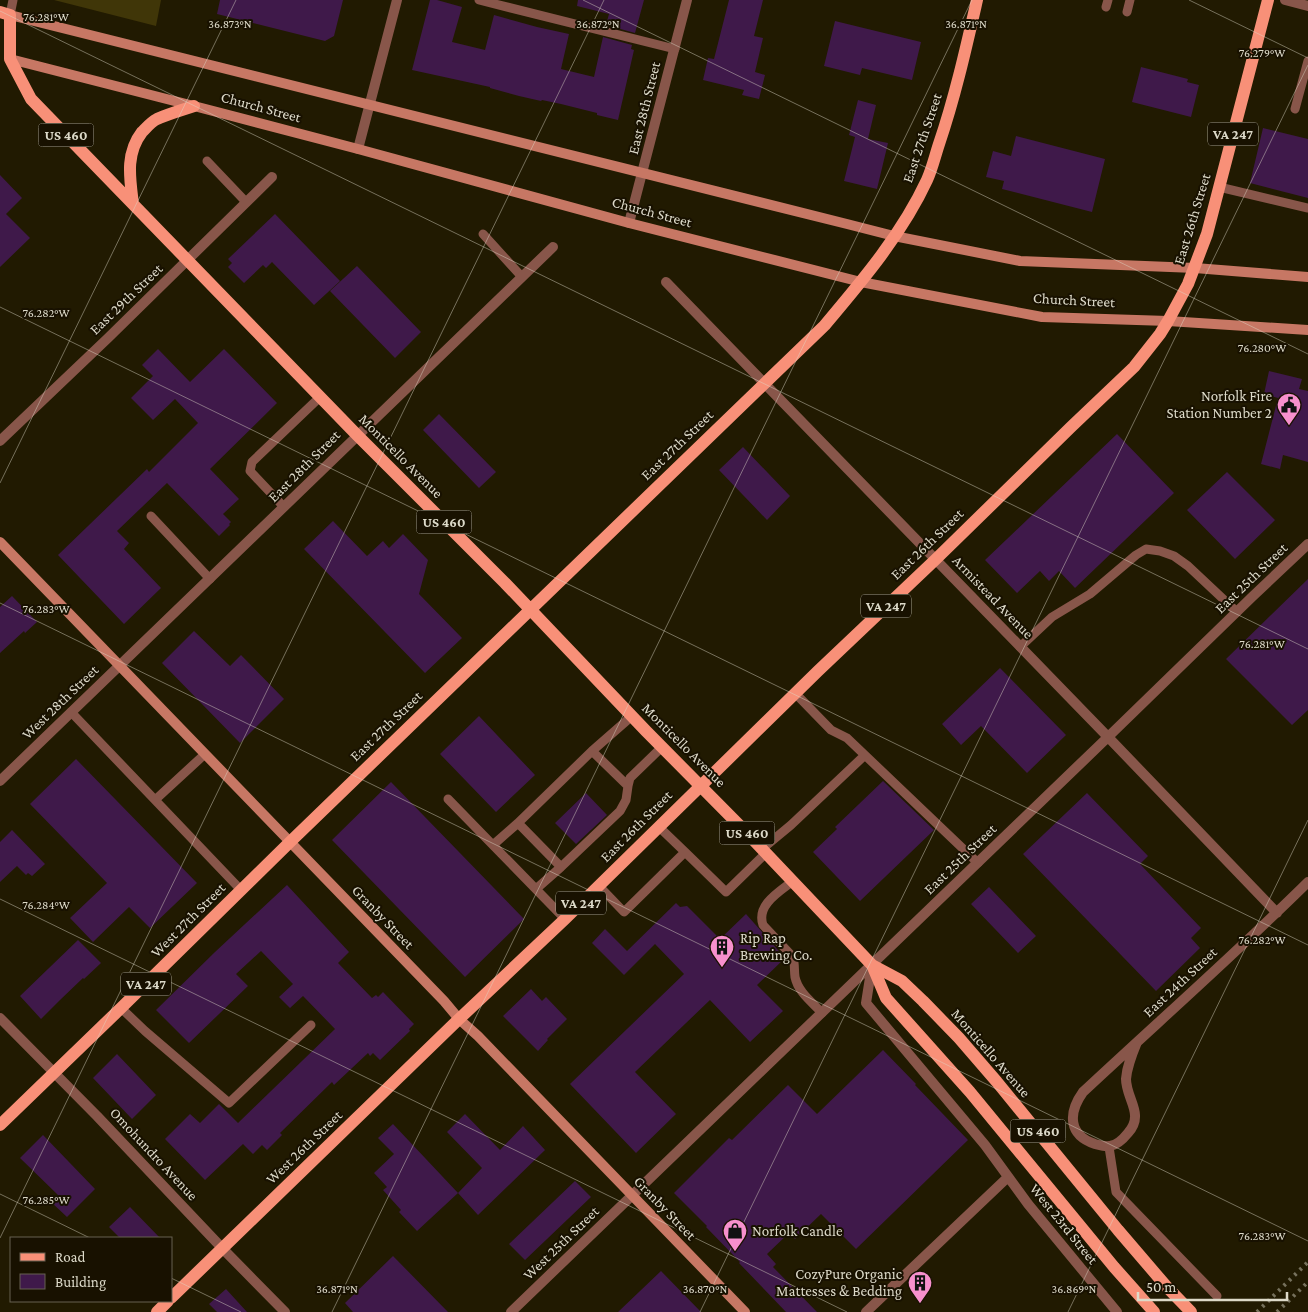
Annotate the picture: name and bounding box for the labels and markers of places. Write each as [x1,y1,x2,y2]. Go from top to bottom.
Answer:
place label: Norfolk Fire Station Number 2 [1167,388,1272,421]
public building icon: Norfolk Fire Station Number 2 [1276,392,1302,426]
place label: Rip Rap Brewing Co. [740,930,812,964]
building icon: Rip Rap Brewing Co. [709,934,735,968]
shop icon: Norfolk Candle [722,1218,748,1252]
place label: Norfolk Candle [752,1223,843,1239]
place label: CozyPure Organic Mattesses & Bedding [776,1266,903,1300]
building icon: CozyPure Organic Mattesses & Bedding [907,1270,933,1304]

